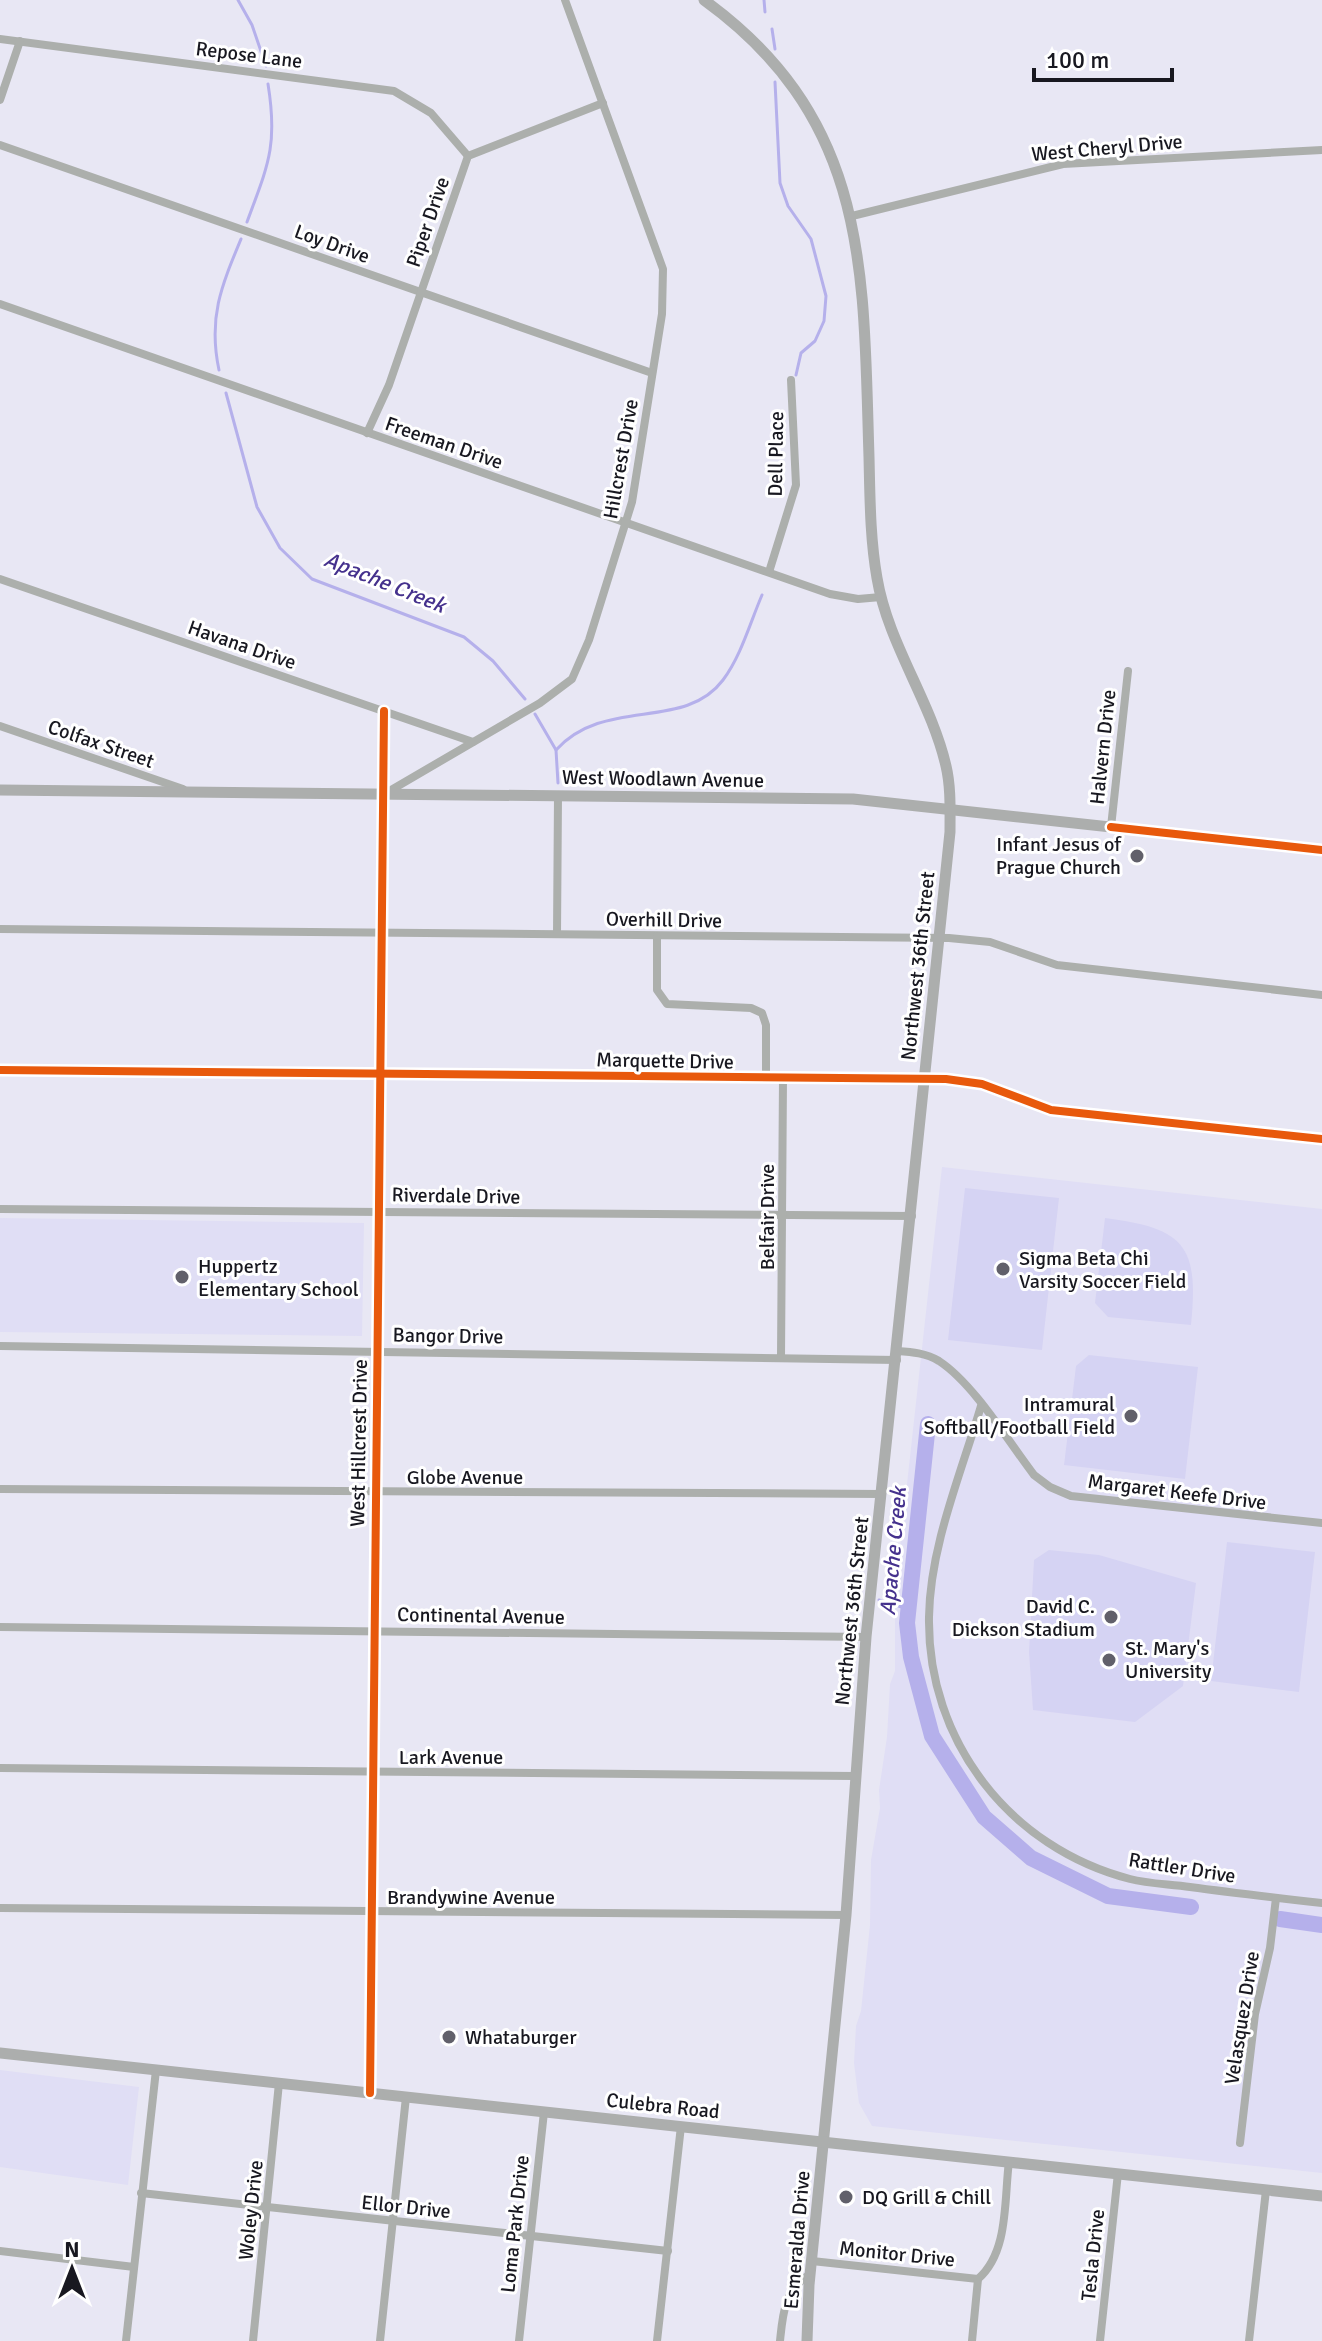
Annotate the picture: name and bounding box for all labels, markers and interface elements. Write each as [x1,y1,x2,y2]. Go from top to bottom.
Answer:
scale bar [1034,32,1172,82]
street label: Repose Lane [194,36,304,74]
text: 100 m [1046,45,1109,75]
street label: West Cheryl Drive [1030,129,1184,167]
street label: Piper Drive [401,174,455,270]
street label: Loy Drive [291,219,373,269]
street label: Hillcrest Drive [598,397,644,521]
street label: Freeman Drive [382,411,506,475]
street label: Dell Place [763,411,789,497]
water label: Apache Creek [320,545,451,619]
street label: Havana Drive [185,615,299,675]
street label: Halvern Drive [1085,688,1121,806]
street label: Colfax Street [45,714,157,774]
street label: West Woodlawn Avenue [562,765,764,793]
place label: Infant Jesus of Prague Church [996,832,1122,880]
marker: Infant Jesus of Prague Church [1128,847,1146,865]
street label: Northwest 36th Street [896,870,940,1062]
street label: Overhill Drive [606,906,722,934]
street label: Marquette Drive [596,1047,734,1075]
street label: Belfair Drive [755,1164,780,1270]
street label: Riverdale Drive [391,1182,521,1210]
place label: Sigma Beta Chi Varsity Soccer Field [1019,1246,1186,1294]
place label: Huppertz Elementary School [198,1254,359,1302]
marker: Sigma Beta Chi Varsity Soccer Field [994,1260,1012,1278]
marker: Huppertz Elementary School [173,1268,191,1286]
street label: Bangor Drive [392,1323,504,1349]
street label: West Hillcrest Drive [345,1359,373,1527]
place label: Intramural Softball/Football Field [924,1392,1115,1440]
marker: Intramural Softball/Football Field [1122,1407,1140,1425]
street label: Globe Avenue [407,1465,523,1490]
street label: Margaret Keefe Drive [1086,1469,1268,1515]
water label: Apache Creek [874,1484,912,1616]
street label: Northwest 36th Street [830,1515,874,1707]
place label: David C. Dickson Stadium [952,1594,1095,1642]
street label: Continental Avenue [397,1602,565,1630]
marker: David C. Dickson Stadium [1102,1608,1120,1626]
place label: St. Mary's University [1125,1636,1212,1684]
marker: St. Mary's University [1100,1651,1118,1669]
street label: Lark Avenue [399,1745,503,1770]
street label: Rattler Drive [1127,1847,1237,1889]
street label: Brandywine Avenue [387,1885,555,1910]
street label: Velasquez Drive [1219,1949,1265,2087]
place label: Whataburger [465,2025,577,2050]
marker: Whataburger [440,2028,458,2046]
street label: Culebra Road [605,2088,721,2124]
street label: Loma Park Drive [495,2154,535,2294]
street label: Woley Drive [233,2159,269,2261]
street label: Esmeralda Drive [778,2170,816,2310]
place label: DQ Grill & Chill [862,2185,991,2210]
marker: DQ Grill & Chill [837,2188,855,2206]
street label: Ellor Drive [360,2190,452,2224]
street label: Tesla Drive [1076,2208,1110,2302]
north arrow [32,2229,112,2309]
street label: Monitor Drive [838,2235,956,2273]
text: N [64,2236,80,2263]

